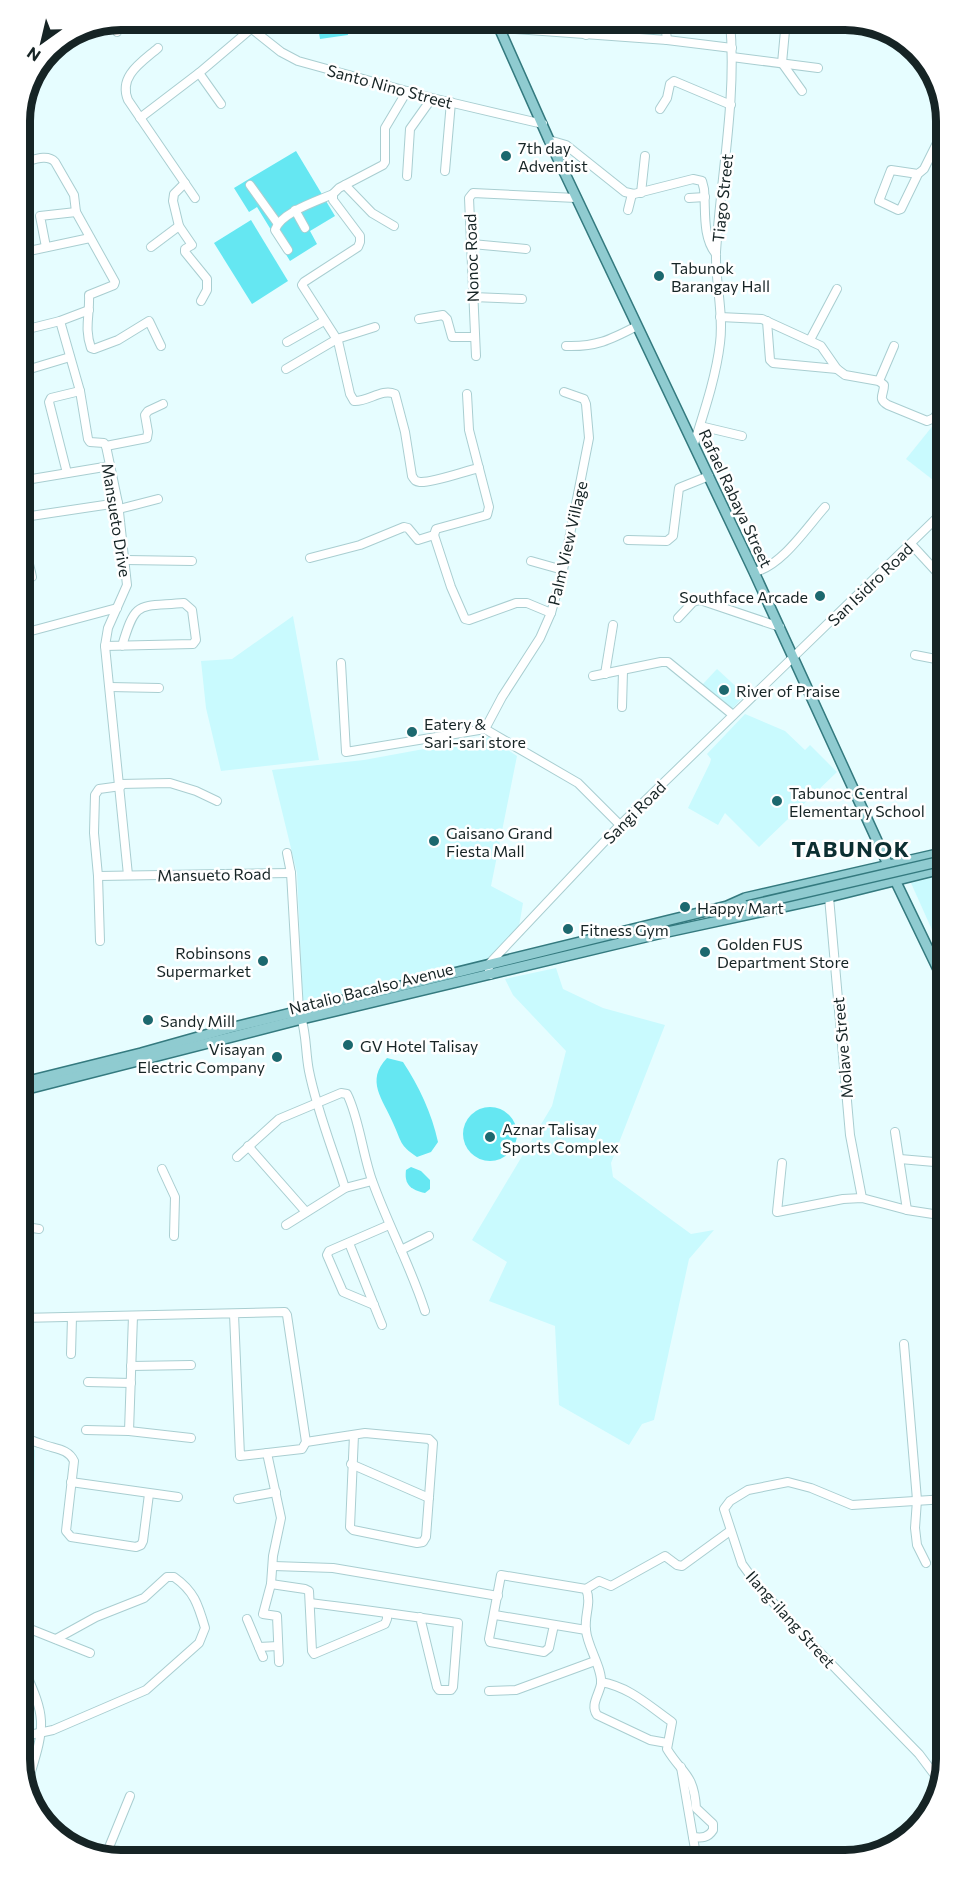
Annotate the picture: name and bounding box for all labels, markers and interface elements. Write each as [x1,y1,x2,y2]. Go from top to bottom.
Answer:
north arrow [12,12,72,72]
text: N [23,44,44,66]
street label: Santo Nino Street [325,60,455,112]
place label: 7th day Adventist [518,138,588,175]
marker: 7th day Adventist [499,149,513,163]
street label: Tiago Street [708,152,736,243]
street label: Nonoc Road [460,213,482,303]
place label: Tabunok Barangay Hall [671,258,770,295]
marker: Tabunok Barangay Hall [652,269,666,283]
street label: Rafael Rabaya Street [696,426,777,571]
street label: Mansueto Drive [99,462,135,578]
street label: Palm View Village [543,479,591,607]
street label: San Isidro Road [823,539,917,629]
place label: Southface Arcade [679,587,808,606]
marker: Southface Arcade [813,589,827,603]
place label: River of Praise [736,681,840,700]
marker: River of Praise [717,683,731,697]
place label: Eatery & Sari-sari store [424,714,526,751]
marker: Eatery & Sari-sari store [405,725,419,739]
street label: Sangi Road [599,777,669,847]
place label: Tabunoc Central Elementary School [789,783,925,820]
marker: Tabunoc Central Elementary School [770,794,784,808]
place label: Gaisano Grand Fiesta Mall [446,823,552,860]
marker: Gaisano Grand Fiesta Mall [427,834,441,848]
district label: TABUNOK [791,835,911,862]
street label: Mansueto Road [157,864,271,884]
place label: Happy Mart [697,898,784,917]
marker: Happy Mart [678,900,692,914]
place label: Fitness Gym [580,920,669,939]
marker: Fitness Gym [561,922,575,936]
place label: Golden FUS Department Store [717,934,849,971]
place label: Robinsons Supermarket [156,943,251,980]
marker: Golden FUS Department Store [698,945,712,959]
marker: Robinsons Supermarket [256,954,270,968]
street label: Natalio Bacalso Avenue [287,958,455,1018]
street label: Molave Street [828,996,856,1100]
place label: Sandy Mill [160,1011,235,1030]
marker: Sandy Mill [141,1013,155,1027]
place label: GV Hotel Talisay [360,1036,478,1055]
marker: GV Hotel Talisay [341,1038,355,1052]
place label: Visayan Electric Company [137,1039,265,1076]
marker: Visayan Electric Company [270,1050,284,1064]
place label: Aznar Talisay Sports Complex [502,1119,619,1156]
marker: Aznar Talisay Sports Complex [483,1130,497,1144]
street label: Ilang-ilang Street [743,1567,840,1672]

